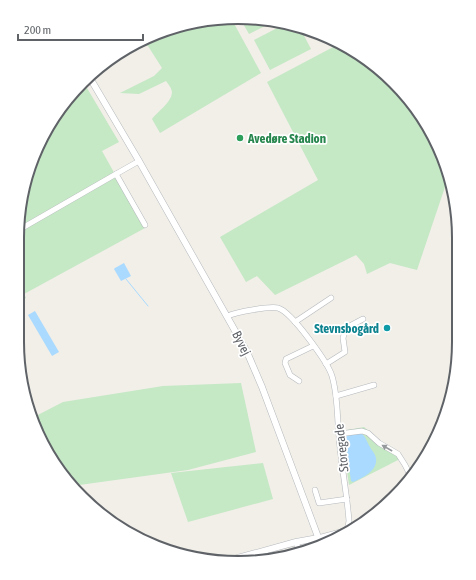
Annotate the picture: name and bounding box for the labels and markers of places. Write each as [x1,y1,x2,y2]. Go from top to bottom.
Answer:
place label: Avedøre Stadion [247,131,326,146]
marker: Avedøre Stadion [235,133,245,143]
place label: Stevnsbogård [314,321,379,336]
marker: Stevnsbogård [382,323,392,333]

